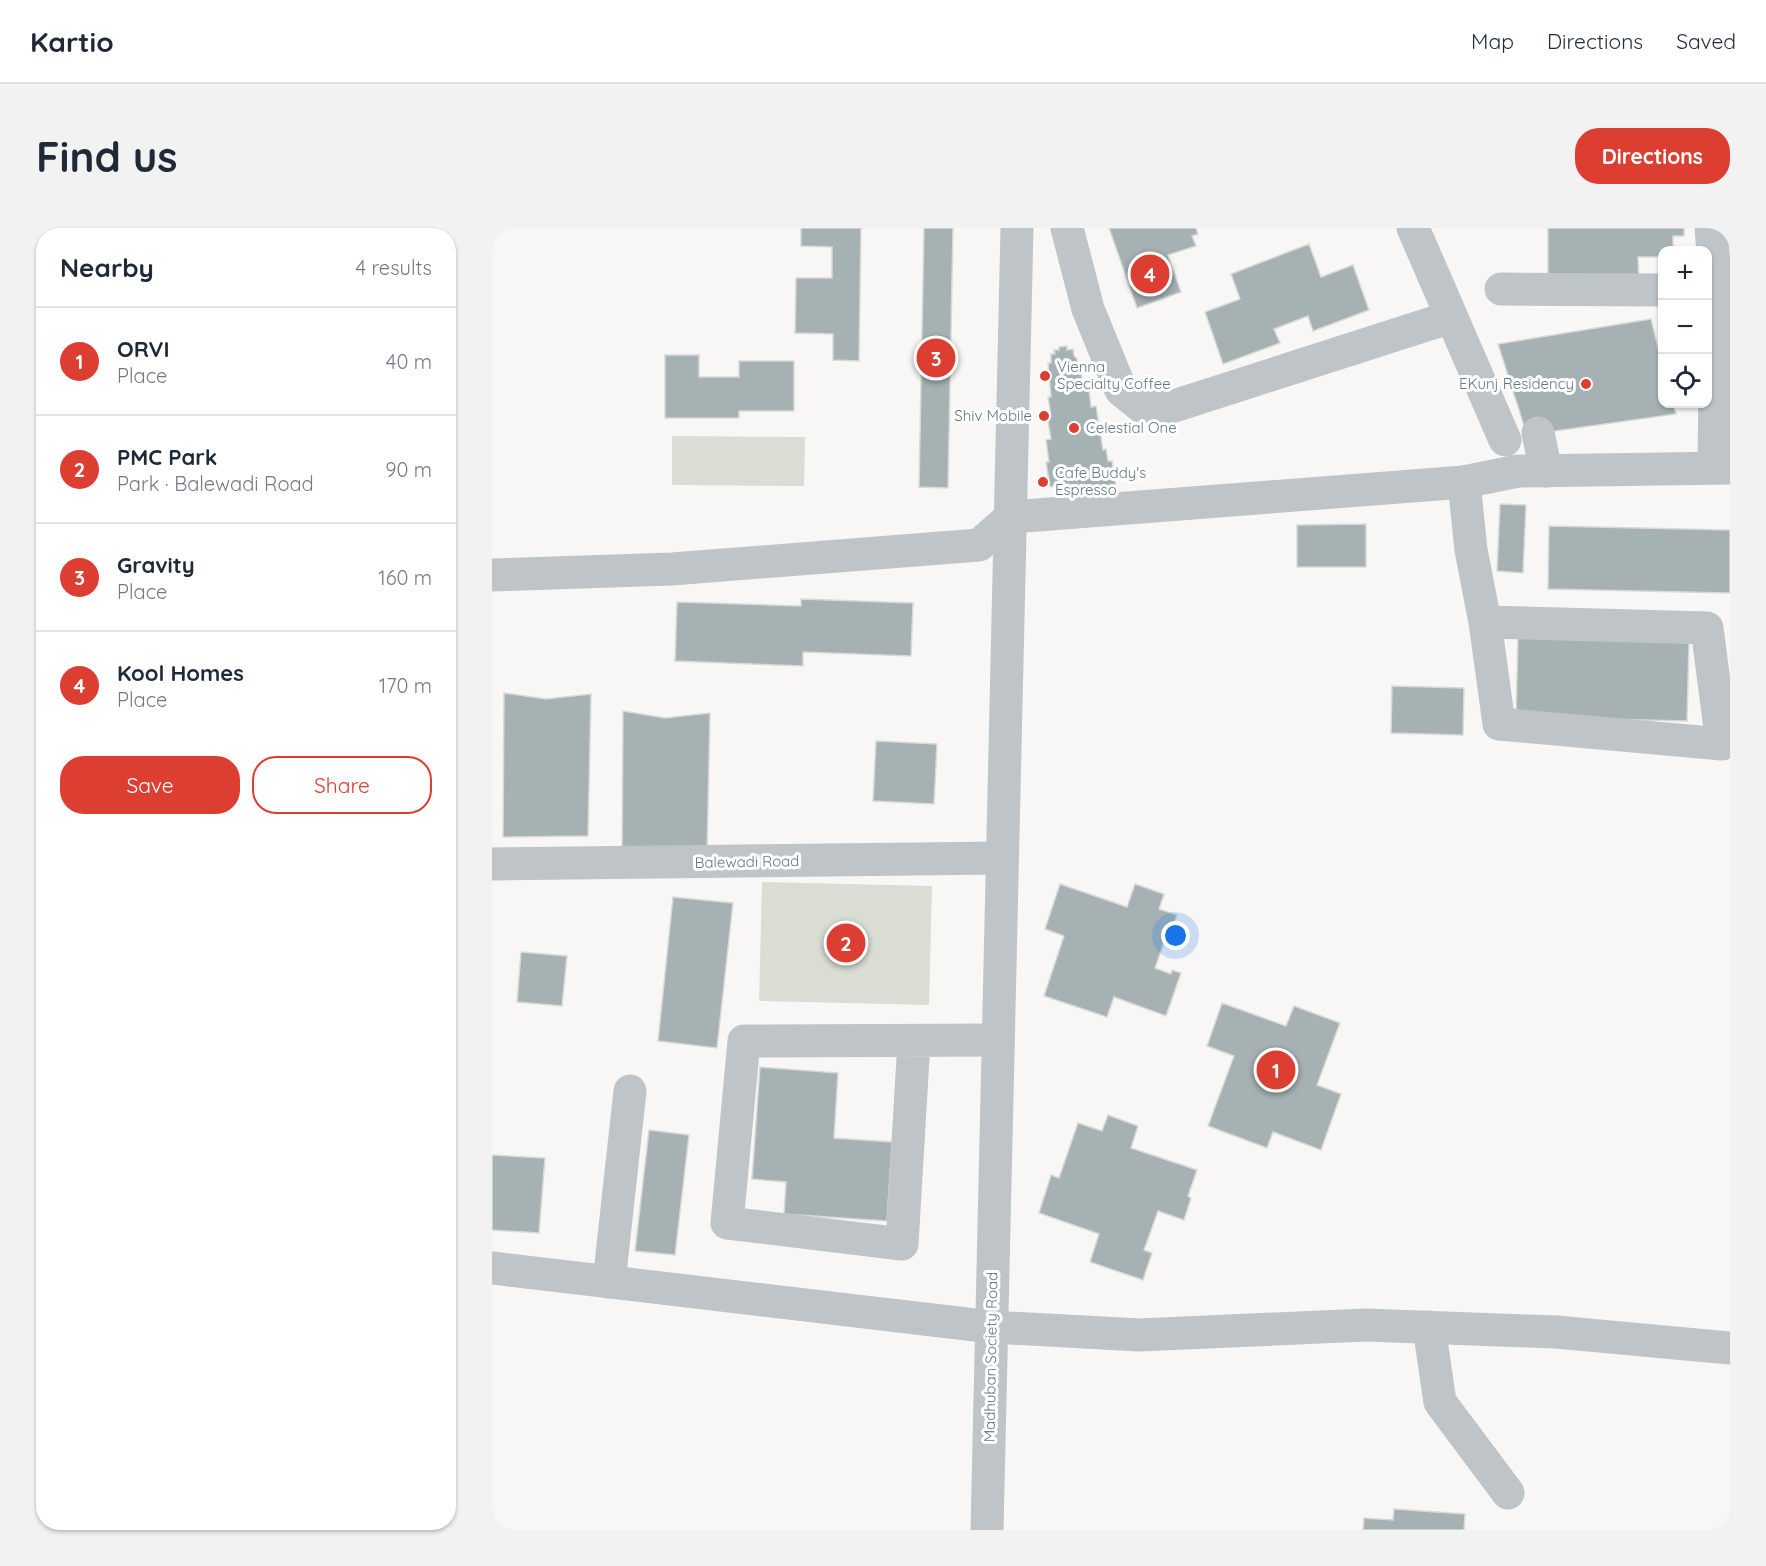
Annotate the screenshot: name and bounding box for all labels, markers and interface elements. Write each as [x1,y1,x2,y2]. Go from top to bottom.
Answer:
text: Kartio [30,24,114,59]
text: Map [1471,28,1514,54]
text: Directions [1547,28,1643,54]
text: Saved [1676,28,1736,54]
button: Directions [1575,128,1730,184]
text: Find us [36,130,178,183]
map controls [1658,246,1712,408]
button: + [1658,246,1712,300]
text: Nearby [60,251,154,284]
pin: 4 [1130,252,1170,296]
text: 4 results [356,255,432,280]
button: − [1658,300,1712,354]
text: ORVI [117,335,169,363]
pin: 3 [916,336,956,380]
text: 1 [76,349,83,374]
text: 40 m [386,349,432,374]
button: locate [1658,354,1712,408]
place label: Vienna Specialty Coffee [1057,357,1171,393]
text: Place [117,363,167,388]
marker: Vienna Specialty Coffee [1038,369,1052,383]
place label: EKunj Residency [1459,374,1574,393]
marker: EKunj Residency [1579,377,1593,391]
place label: Shiv Mobile [954,406,1032,425]
marker: Shiv Mobile [1037,409,1051,423]
place label: Celestial One [1086,418,1177,437]
marker: Celestial One [1067,421,1081,435]
text: PMC Park [117,443,217,471]
text: 2 [74,457,85,482]
text: 90 m [385,457,432,482]
place label: Cafe Buddy's Espresso [1055,463,1146,499]
text: Park · Balewadi Road [117,471,314,496]
marker: Cafe Buddy's Espresso [1036,475,1050,489]
text: Gravity [117,551,195,579]
text: 3 [74,565,85,590]
text: 160 m [378,565,432,590]
text: Place [117,579,167,604]
text: Kool Homes [117,659,244,687]
text: 4 [74,673,85,698]
text: 170 m [379,673,432,698]
text: Place [117,687,167,712]
button: Save [60,756,240,814]
button: Share [252,756,432,814]
street label: Balewadi Road [694,851,799,872]
pin: 2 [826,920,866,966]
your location [1161,921,1190,950]
pin: 1 [1256,1048,1296,1092]
street label: Madhuban Society Road [980,1272,1001,1442]

